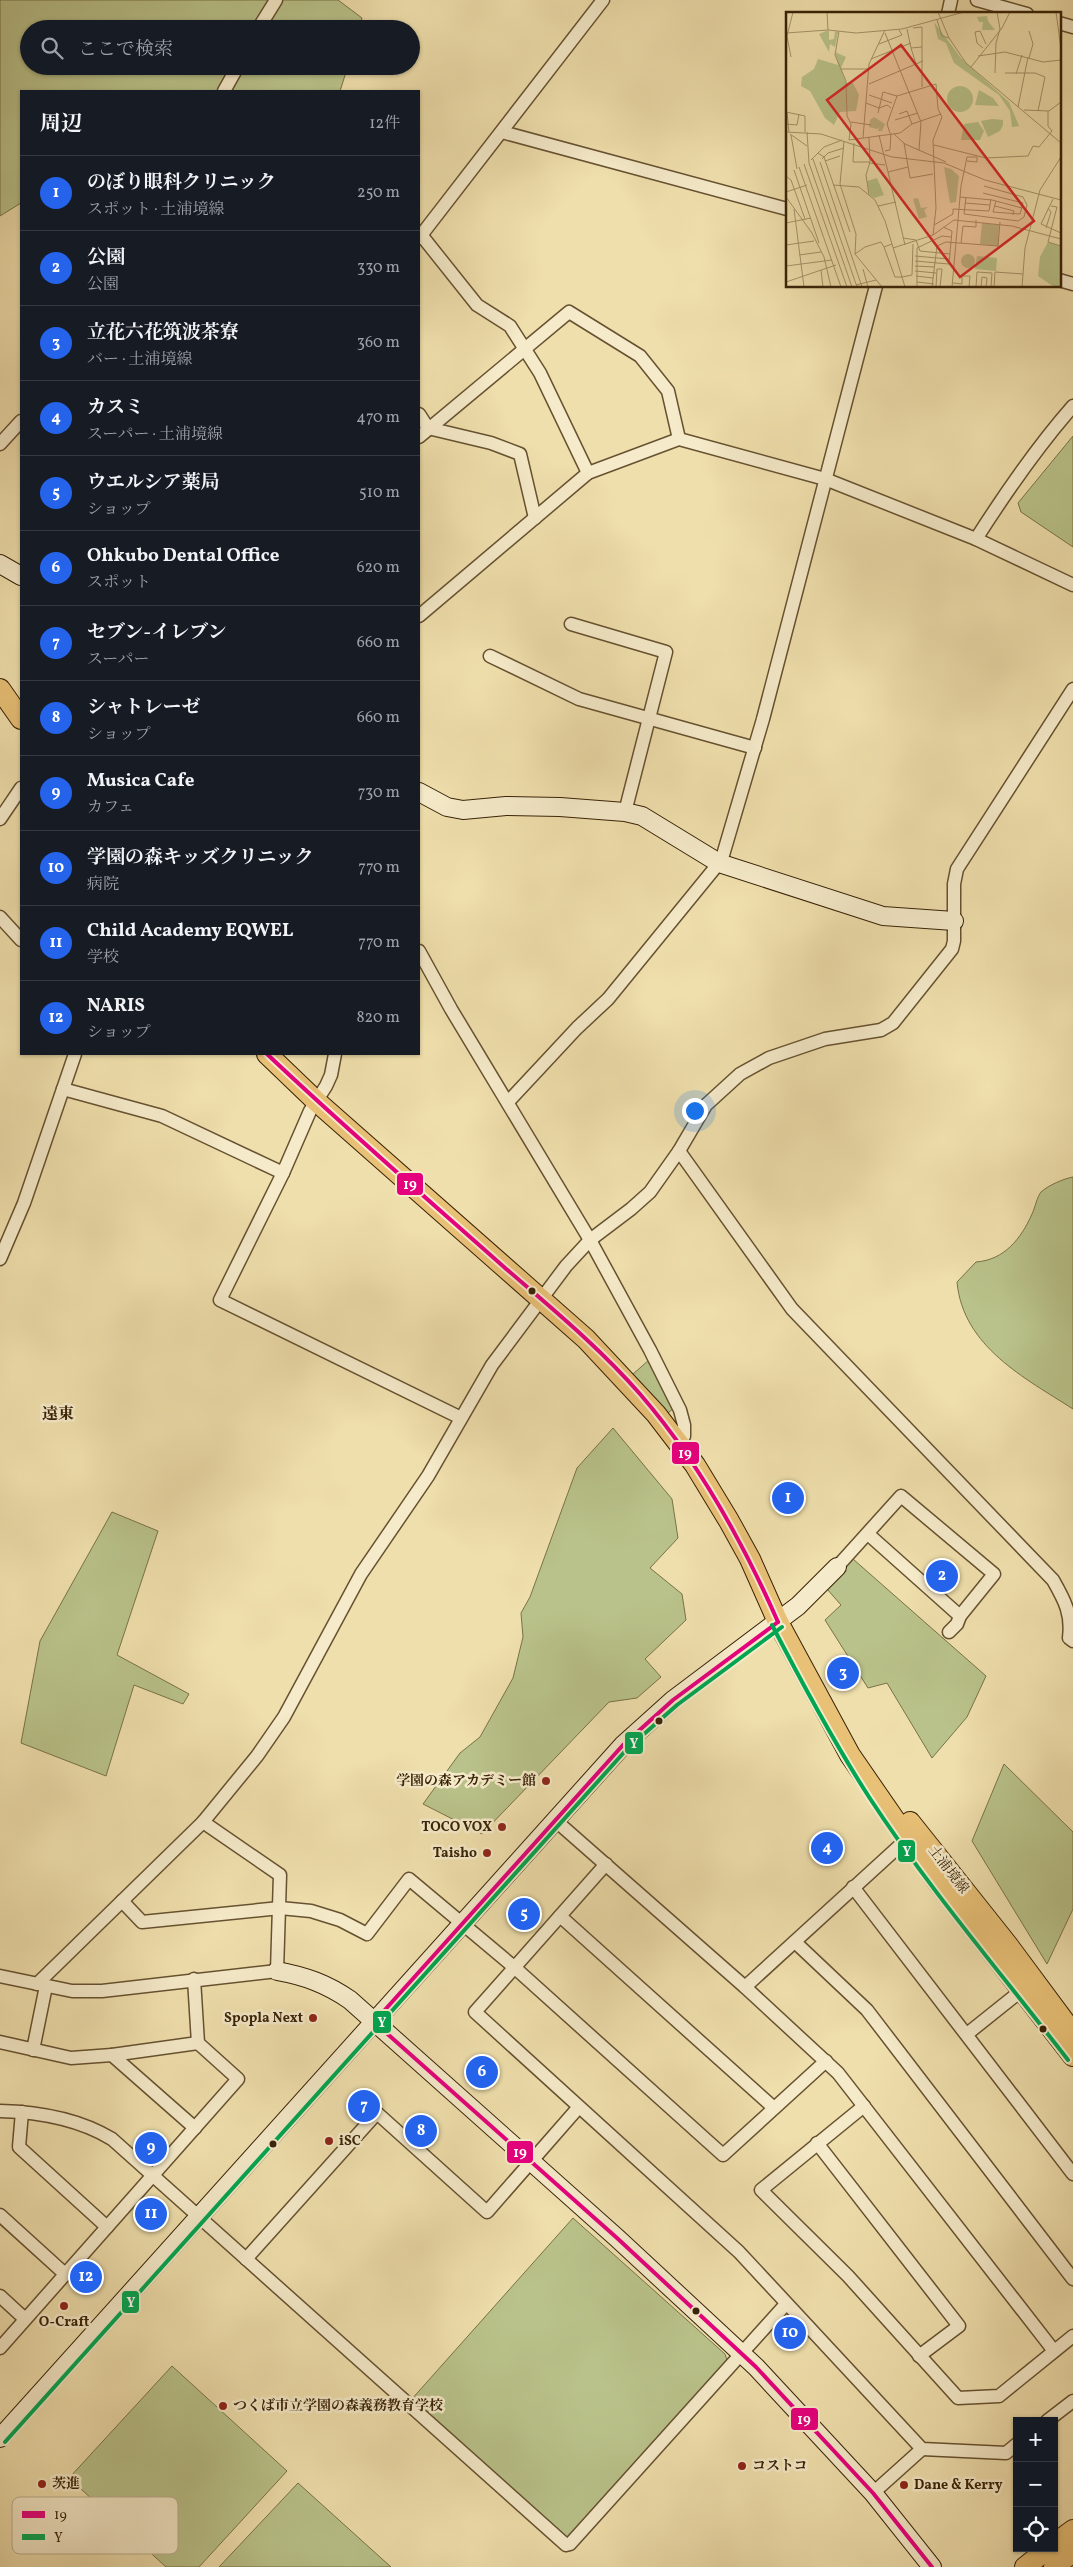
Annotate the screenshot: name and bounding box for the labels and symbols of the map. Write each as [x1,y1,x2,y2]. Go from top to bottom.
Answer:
inset map [786,12,1060,288]
your location [682,1098,708,1124]
line badge: 19 [396,1172,424,1196]
text: 19 [403,1176,417,1195]
unlabelled marker [527,1286,537,1296]
district label: 遠東 [42,1404,74,1426]
line badge: 19 [671,1441,700,1465]
text: 19 [678,1445,692,1464]
pin: 1 [772,1479,804,1517]
pin: 2 [926,1557,958,1595]
pin: 3 [827,1654,859,1692]
unlabelled marker [654,1716,664,1726]
line badge: Y [624,1731,644,1755]
text: Y [630,1735,639,1754]
place label: 学園の森アカデミー館 [396,1772,536,1791]
marker: 学園の森アカデミー館 [540,1775,552,1787]
place label: TOCO VOX [421,1818,492,1837]
marker: TOCO VOX [496,1821,508,1833]
pin: 4 [811,1829,843,1867]
line badge: Y [897,1839,916,1863]
street label: 土浦境線 [923,1842,973,1898]
text: Y [903,1843,912,1862]
place label: Taisho [433,1844,477,1863]
marker: Taisho [481,1847,493,1859]
pin: 5 [508,1895,540,1933]
place label: Spopla Next [224,2009,303,2028]
line badge: Y [372,2010,392,2034]
marker: Spopla Next [307,2012,319,2024]
text: Y [378,2014,387,2033]
unlabelled marker [1038,2024,1048,2034]
pin: 6 [466,2053,498,2091]
pin: 7 [348,2087,380,2125]
pin: 8 [405,2112,437,2150]
pin: 9 [135,2129,167,2167]
place label: iSC [339,2132,361,2151]
marker: iSC [323,2135,335,2147]
unlabelled marker [268,2139,278,2149]
line badge: 19 [506,2140,534,2164]
text: 19 [513,2144,527,2163]
pin: 11 [135,2195,167,2233]
pin: 12 [70,2258,102,2296]
line badge: Y [121,2290,140,2314]
text: Y [127,2294,136,2313]
marker: O-Craft [58,2300,70,2312]
unlabelled marker [691,2306,701,2316]
place label: O-Craft [39,2313,89,2332]
pin: 10 [774,2314,806,2352]
place label: つくば市立学園の森義務教育学校 [233,2397,443,2416]
marker: つくば市立学園の森義務教育学校 [217,2400,229,2412]
line badge: 19 [790,2407,819,2431]
text: 19 [797,2411,811,2430]
place label: コストコ [752,2457,807,2476]
marker: コストコ [736,2460,748,2472]
place label: 茨進 [52,2475,80,2494]
place label: Dane & Kerry [914,2476,1003,2495]
marker: 茨進 [36,2478,48,2490]
marker: Dane & Kerry [898,2479,910,2491]
legend [12,2497,178,2554]
text: 19 [54,2506,67,2525]
text: Y [54,2529,63,2548]

